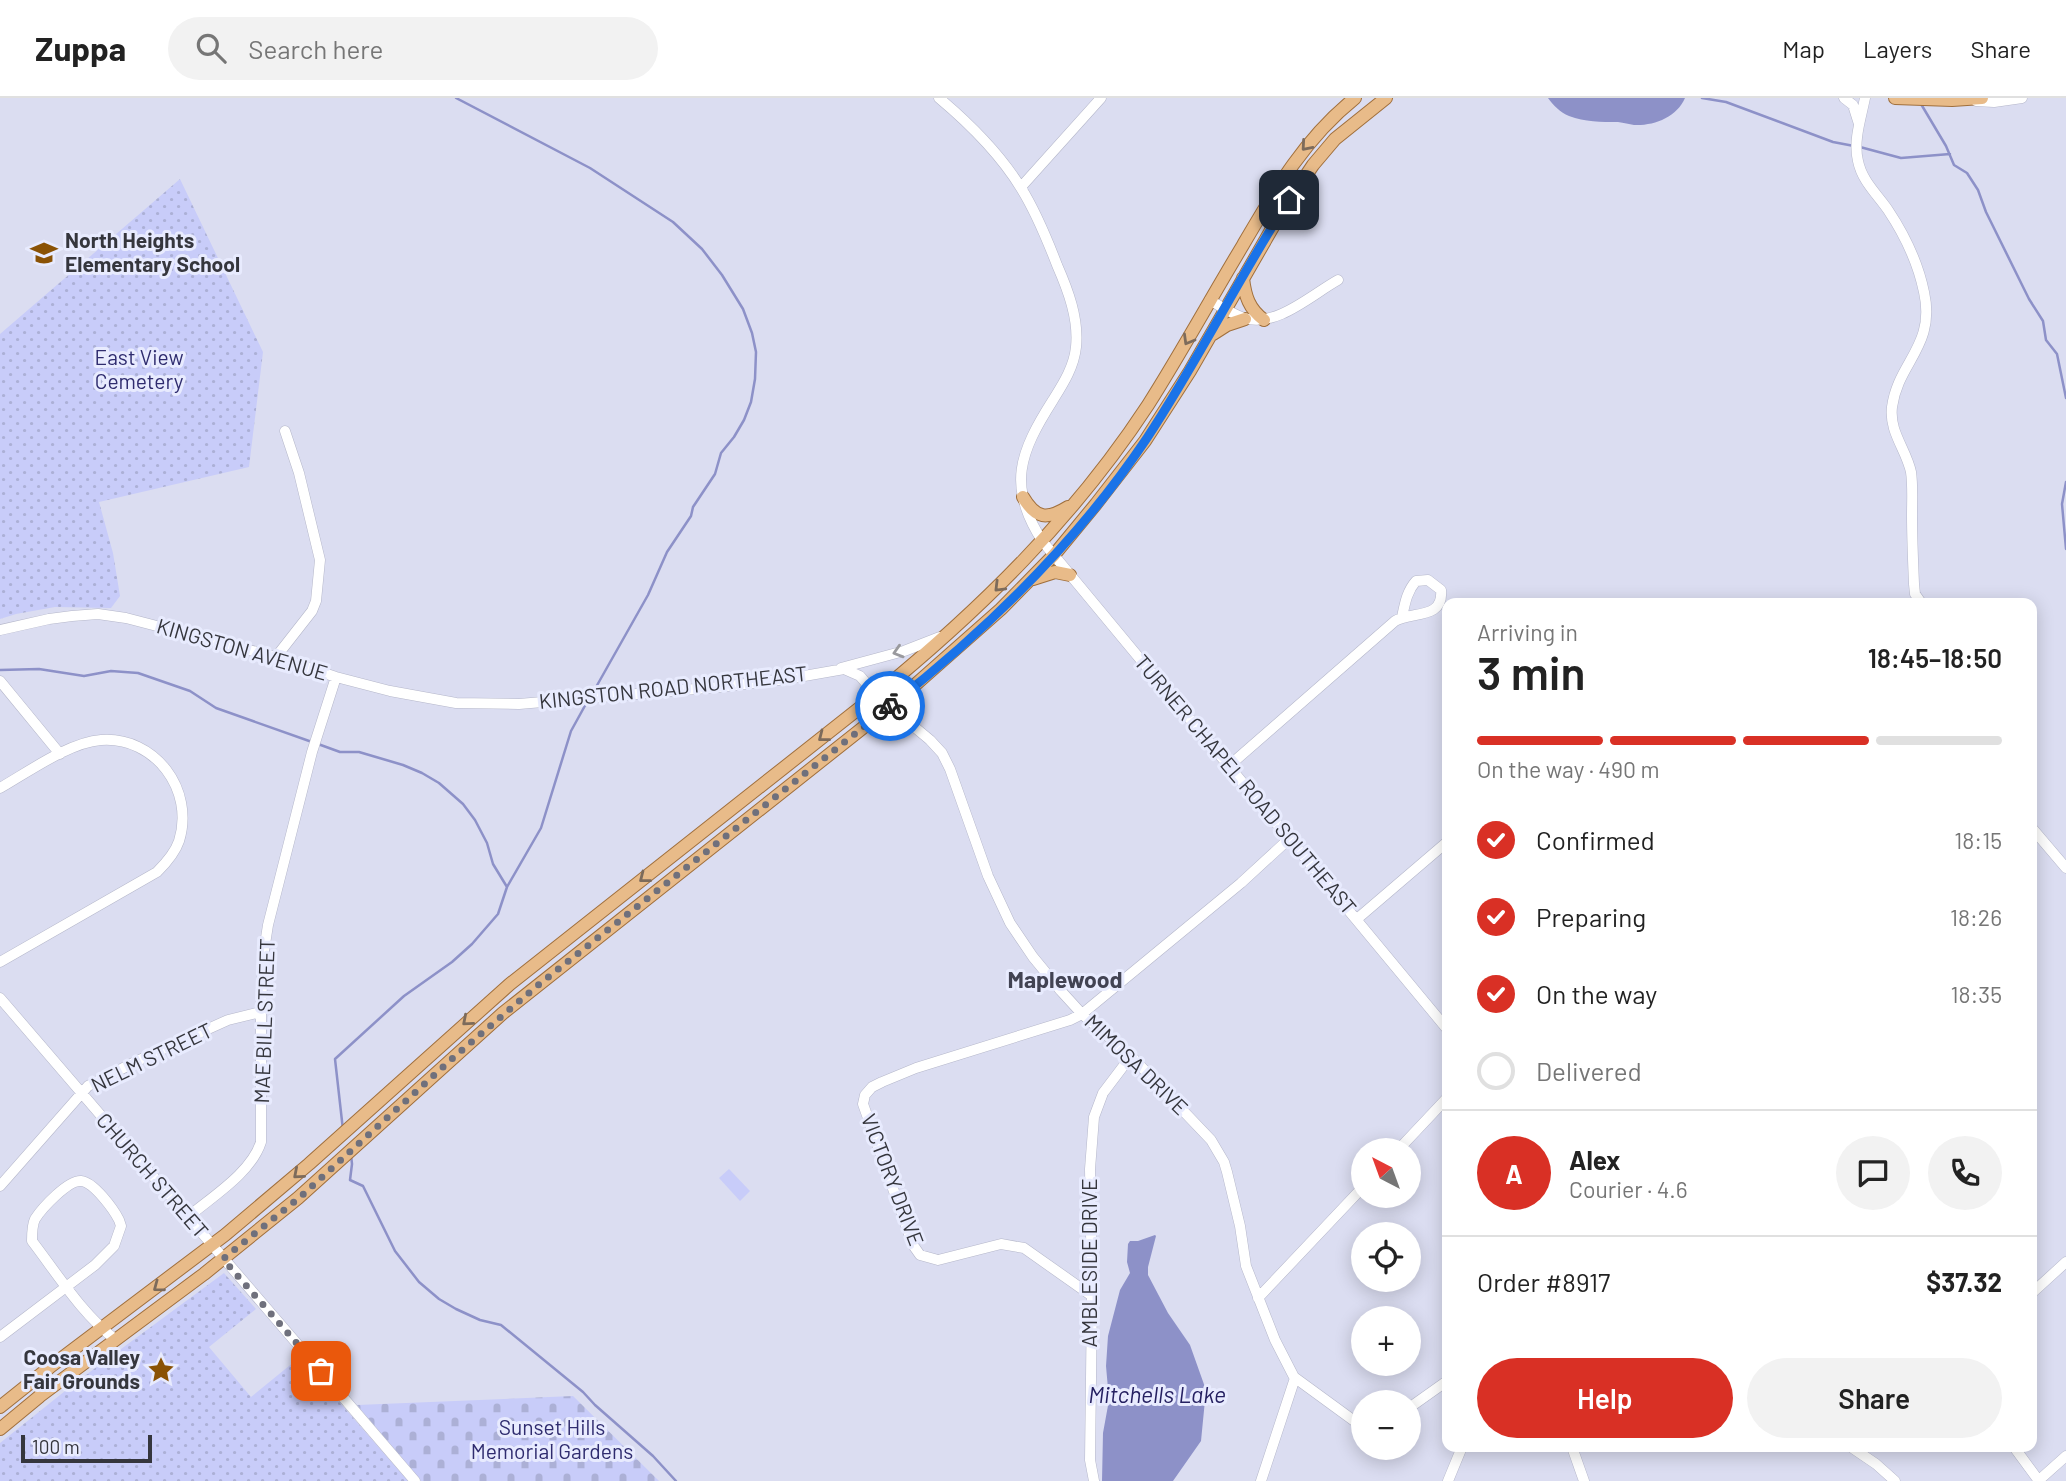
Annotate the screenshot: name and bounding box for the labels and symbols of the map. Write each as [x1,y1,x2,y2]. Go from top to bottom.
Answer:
one-way arrow [1302,138,1314,151]
pin [1259,170,1319,230]
place label: North Heights Elementary School [65,227,240,276]
school or university icon: North Heights Elementary School [29,238,59,268]
one-way arrow [1183,332,1196,345]
park label: East View Cemetery [94,344,184,393]
one-way arrow [994,578,1007,591]
street label: KINGSTON AVENUE [154,612,331,685]
one-way arrow [892,644,904,659]
street label: TURNER CHAPEL ROAD SOUTHEAST [1130,649,1362,919]
street label: KINGSTON ROAD NORTHEAST [537,660,808,713]
courier [855,671,925,741]
one-way arrow [818,729,831,741]
one-way arrow [639,870,652,882]
street label: MAE BILL STREET [248,938,279,1104]
district label: Maplewood [1007,965,1123,993]
street label: MIMOSA DRIVE [1080,1008,1194,1119]
one-way arrow [463,1013,476,1025]
street label: NELM STREET [87,1017,216,1097]
street label: CHURCH STREET [92,1107,214,1243]
street label: VICTORY DRIVE [857,1110,930,1249]
north arrow [1351,1138,1421,1208]
one-way arrow [294,1165,307,1178]
street label: AMBLESIDE DRIVE [1076,1178,1101,1348]
one-way arrow [153,1279,166,1291]
pin [291,1341,351,1401]
place label: Coosa Valley Fair Grounds [23,1344,140,1393]
place icon: Coosa Valley Fair Grounds [146,1355,176,1385]
water label: Mitchells Lake [1088,1380,1226,1408]
park label: Sunset Hills Memorial Gardens [471,1414,633,1463]
scale bar [21,1432,152,1464]

